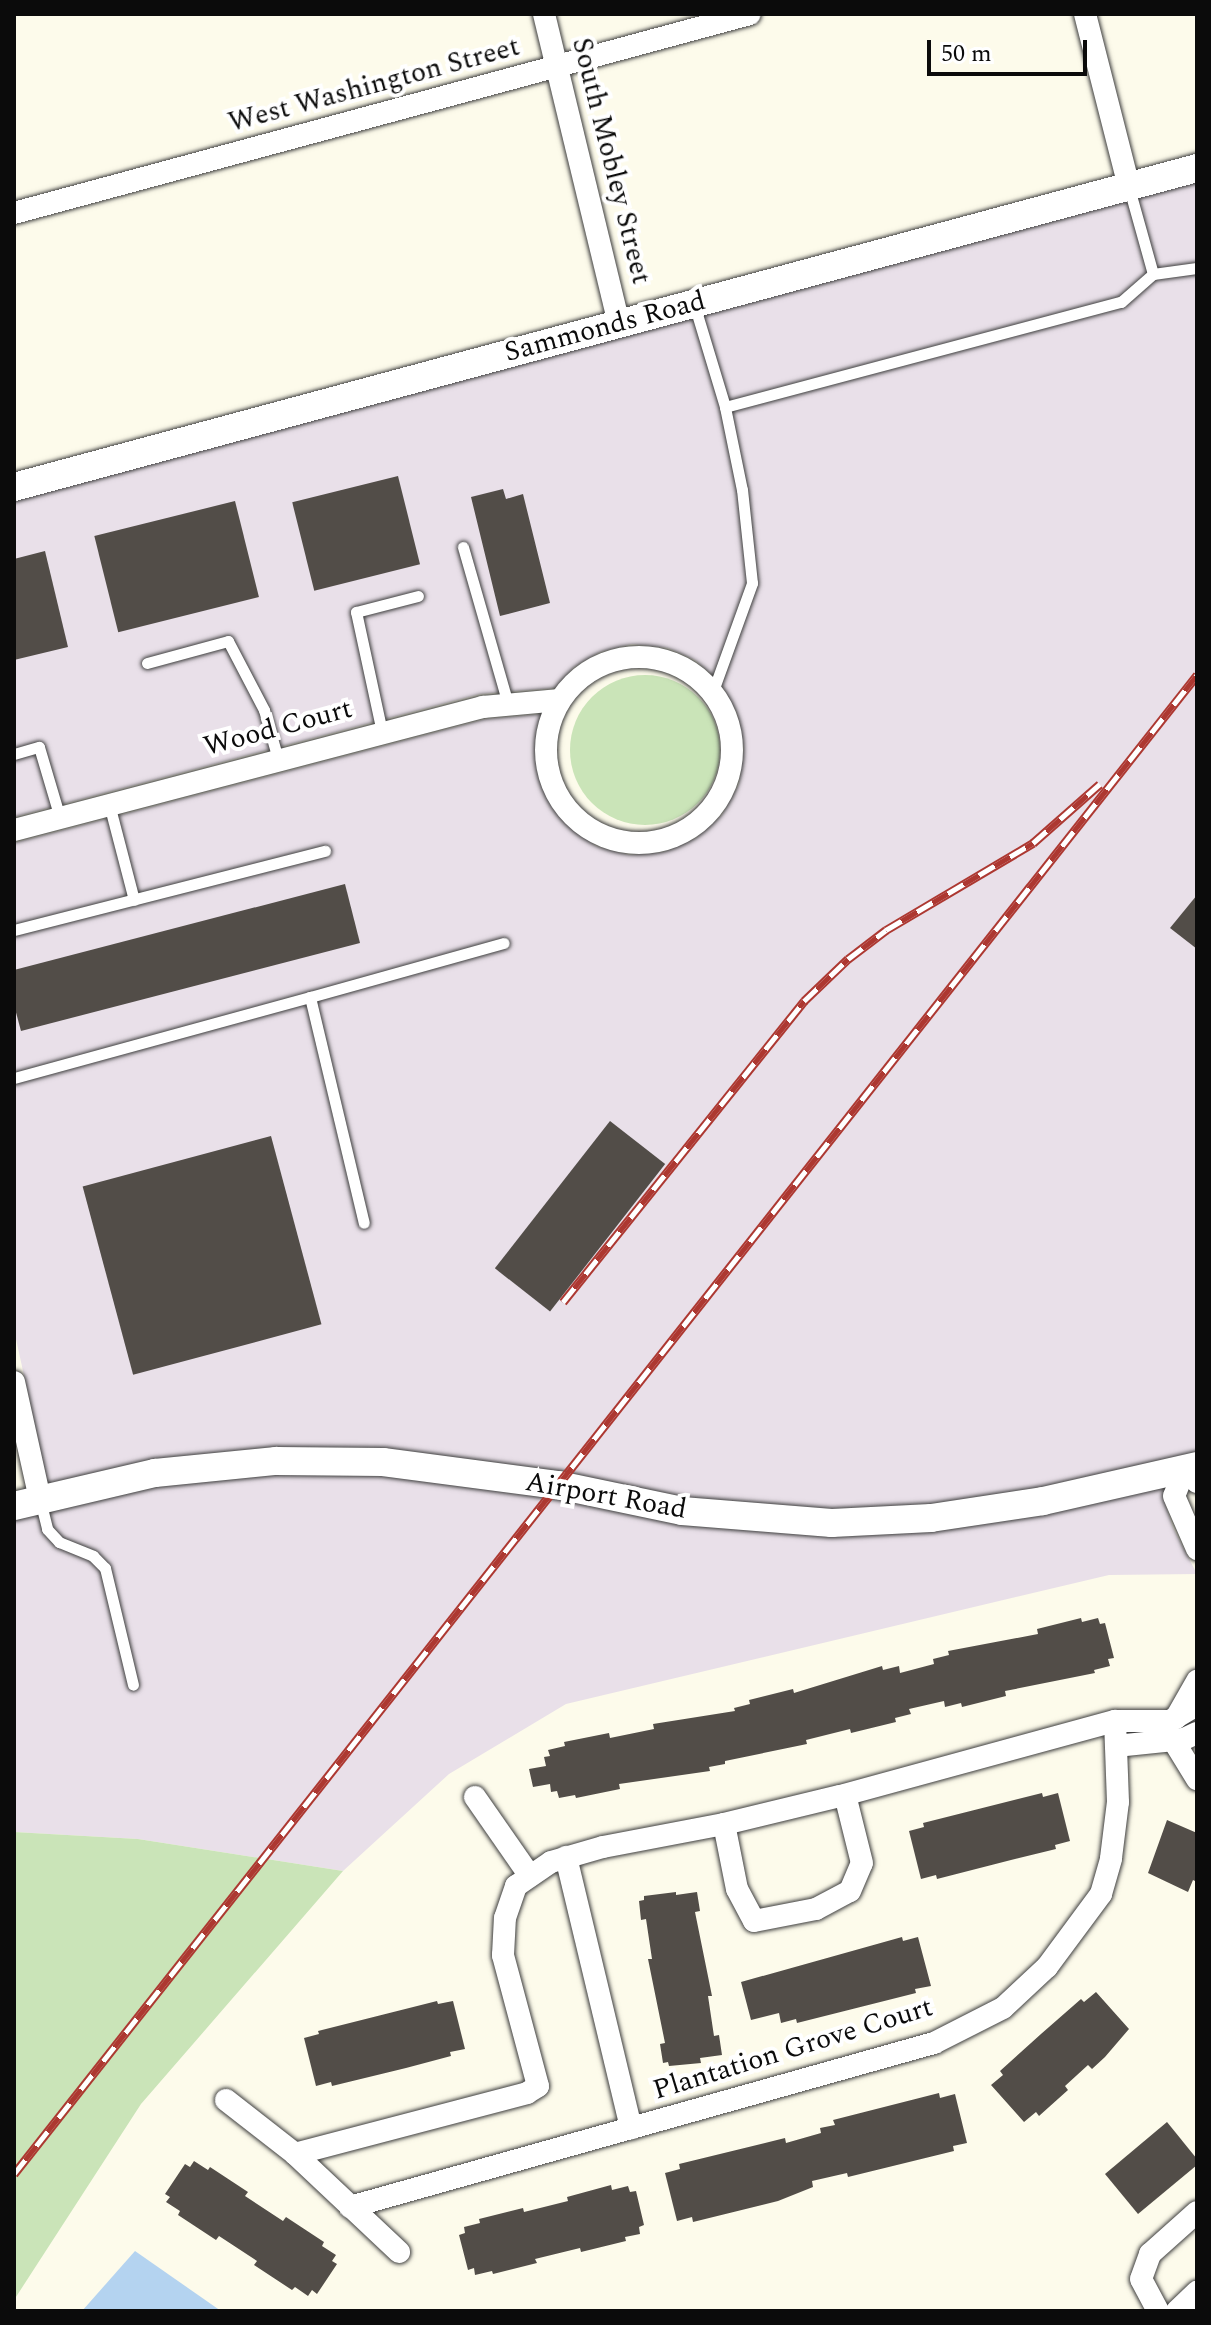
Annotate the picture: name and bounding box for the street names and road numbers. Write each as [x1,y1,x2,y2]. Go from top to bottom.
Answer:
street label: West Washington Street [225,30,523,140]
street label: South Mobley Street [564,34,658,288]
street label: Sammonds Road [501,284,709,370]
street label: Wood Court [200,692,356,764]
street label: Airport Road [523,1465,689,1527]
street label: Plantation Grove Court [649,1990,937,2108]

